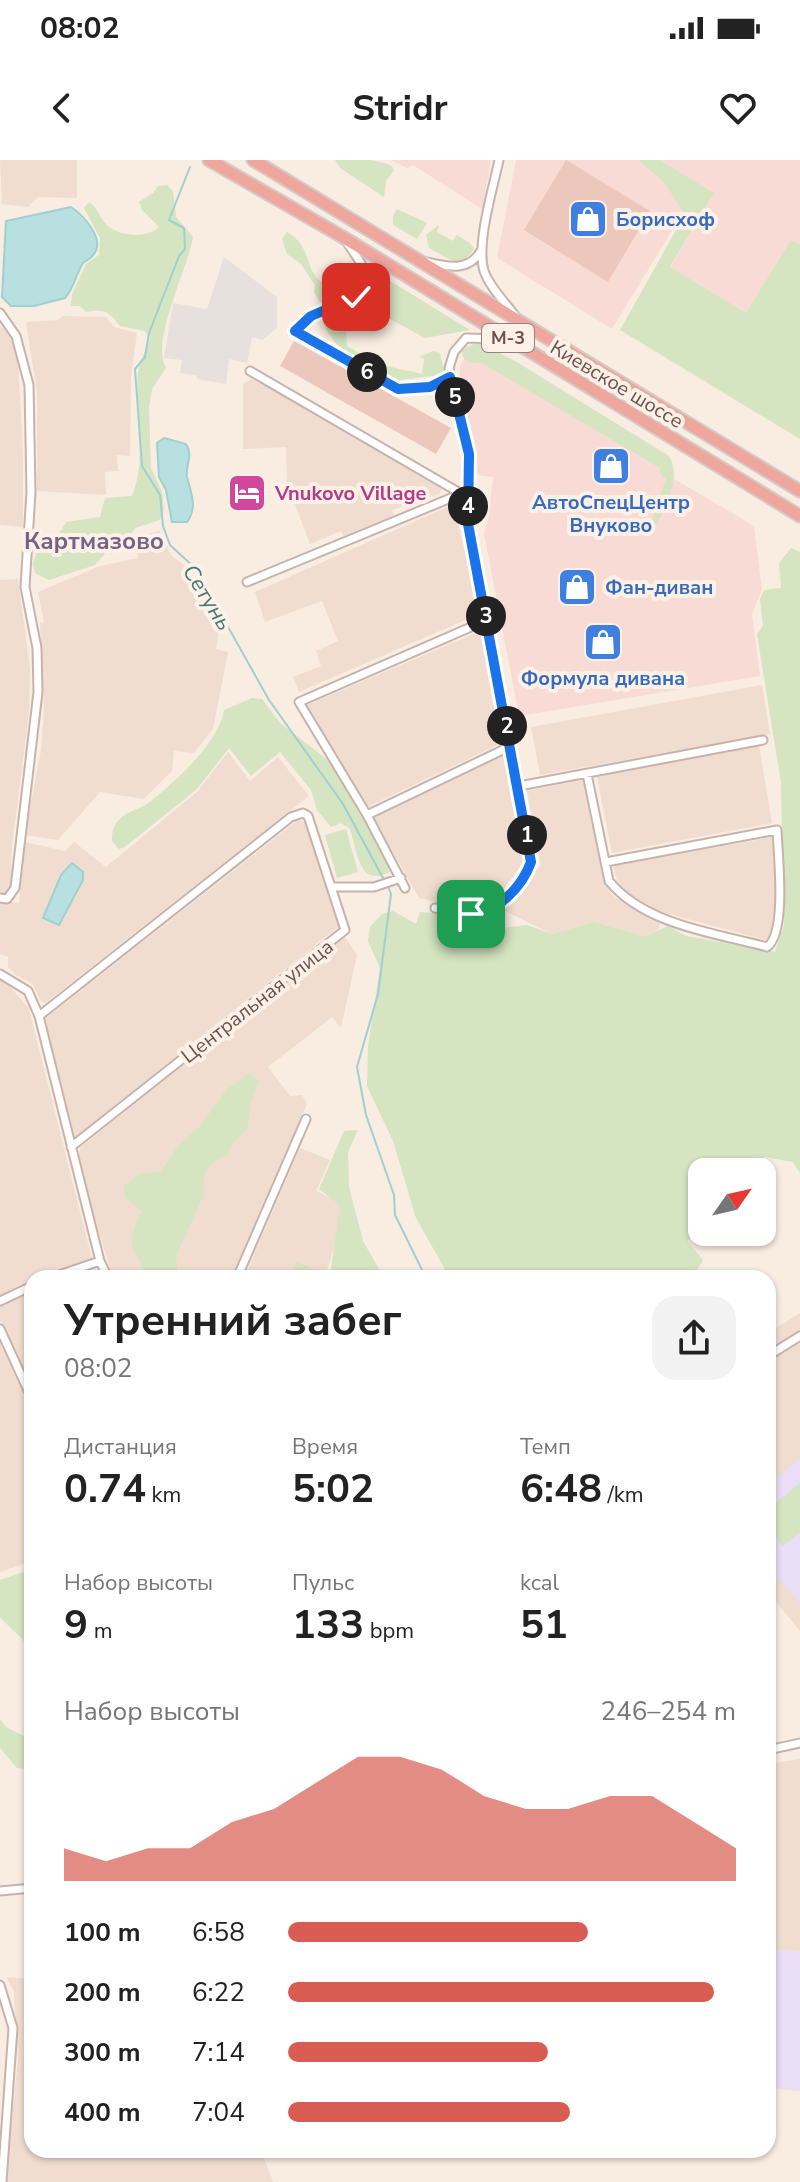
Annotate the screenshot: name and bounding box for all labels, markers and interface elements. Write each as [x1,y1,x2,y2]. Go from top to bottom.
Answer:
text: 08:02 [40,8,119,49]
text: Stridr [352,84,448,133]
icon: back [40,86,84,130]
icon: heart [716,86,760,130]
shop icon: Борисхоф [567,198,609,240]
place label: Борисхоф [616,206,715,233]
pin [322,263,390,331]
icon: check [334,275,378,319]
road number: М-3 [482,324,534,352]
street label: Киевское шоссе [545,334,688,435]
pin: 6 [347,352,387,392]
text: 6 [360,357,374,387]
pin: 5 [435,377,475,417]
text: 5 [448,382,462,412]
shop icon: АвтоСпецЦентр Внуково [590,445,632,487]
hotel icon: Vnukovo Village [226,472,268,514]
place label: Vnukovo Village [274,480,427,507]
pin: 4 [448,486,488,526]
place label: АвтоСпецЦентр Внуково [532,489,690,539]
text: 4 [461,491,475,521]
district label: Картмазово [24,525,164,557]
water label: Сетунь [175,559,239,636]
shop icon: Фан-диван [556,566,598,608]
place label: Фан-диван [605,574,713,601]
pin: 3 [466,596,506,636]
text: 3 [479,601,493,631]
shop icon: Формула дивана [582,621,624,663]
place label: Формула дивана [521,665,685,692]
pin: 2 [487,706,527,746]
text: 2 [500,711,514,741]
pin: 1 [507,815,547,855]
text: 1 [520,820,534,850]
pin [437,880,505,948]
icon: arrive [449,892,493,936]
street label: Центральная улица [176,933,339,1069]
north arrow [688,1158,776,1246]
map controls [688,1158,776,1246]
text: Утренний забег [64,1291,402,1351]
button: share [652,1296,736,1380]
text: 08:02 [64,1351,132,1386]
text: Дистанция [64,1432,177,1462]
text: Время [292,1432,358,1462]
text: Темп [520,1432,571,1462]
text: 0.74 [64,1462,146,1516]
text: 5:02 [292,1462,374,1516]
text: 6:48 [520,1462,602,1516]
text: km [146,1480,181,1510]
text: /km [602,1480,644,1510]
text: Набор высоты [64,1568,213,1598]
text: Пульс [292,1568,354,1598]
text: kcal [520,1568,559,1598]
text: 9 [64,1598,88,1652]
text: 133 [292,1598,364,1652]
text: 51 [520,1598,568,1652]
text: m [88,1616,113,1646]
text: bpm [364,1616,414,1646]
text: Набор высоты [64,1694,240,1729]
text: 246–254 m [600,1694,736,1729]
text: 100 m [64,1915,141,1950]
text: 6:58 [192,1915,245,1950]
text: 200 m [64,1975,141,2010]
text: 6:22 [192,1975,245,2010]
text: 300 m [64,2035,141,2070]
text: 7:14 [192,2035,245,2070]
text: 400 m [64,2095,141,2130]
text: 7:04 [192,2095,245,2130]

